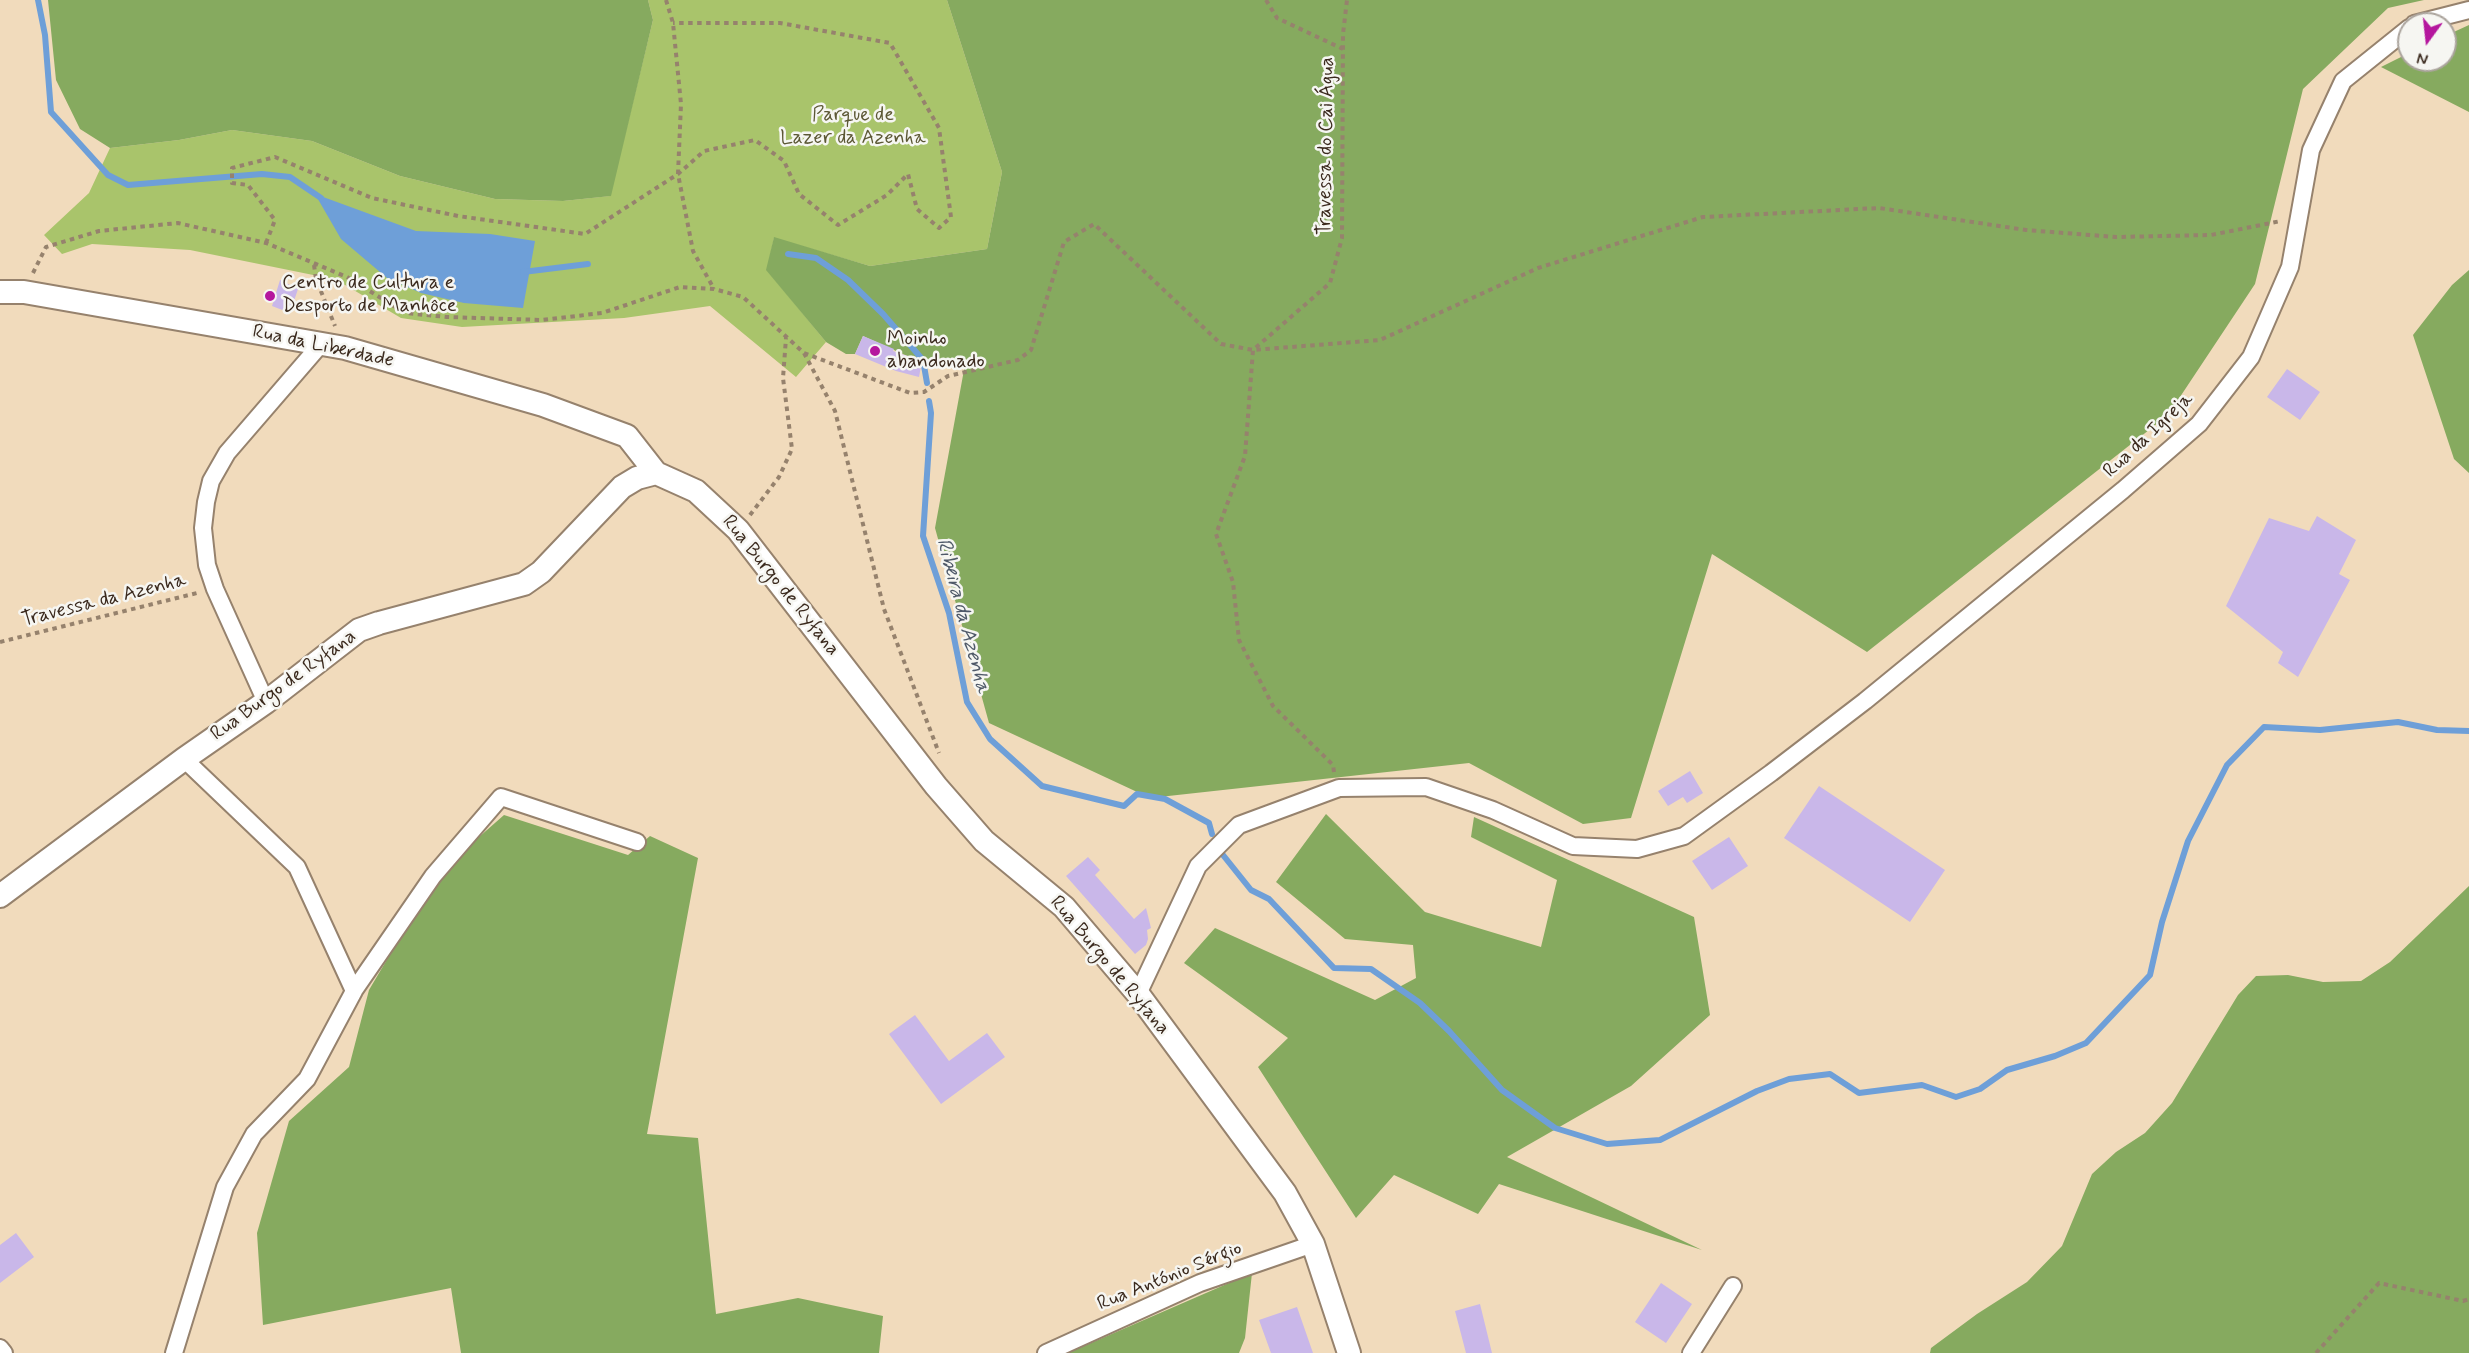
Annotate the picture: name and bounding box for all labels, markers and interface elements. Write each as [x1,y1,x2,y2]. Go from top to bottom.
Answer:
north arrow [2397,12,2457,72]
text: N [2415,46,2431,69]
street label: Travessa do Cai Água [1313,57,1341,235]
park label: Parque de Lazer da Azenha [780,104,926,151]
place label: Centro de Cultura e Desporto de Manhôce [282,272,457,319]
marker: Centro de Cultura e Desporto de Manhôce [263,289,277,303]
street label: Rua da Liberdade [250,320,396,374]
place label: Moinho abandonado [887,328,985,375]
marker: Moinho abandonado [868,344,882,358]
street label: Rua da Igreja [2099,388,2199,484]
street label: Rua Burgo de Ryfana [716,511,844,661]
water label: Ribeira da Azenha [929,536,995,696]
street label: Travessa da Azenha [19,569,189,633]
street label: Rua Burgo de Ryfana [207,625,361,747]
street label: Rua Burgo de Ryfana [1044,892,1174,1040]
street label: Rua António Sérgio [1094,1237,1246,1317]

